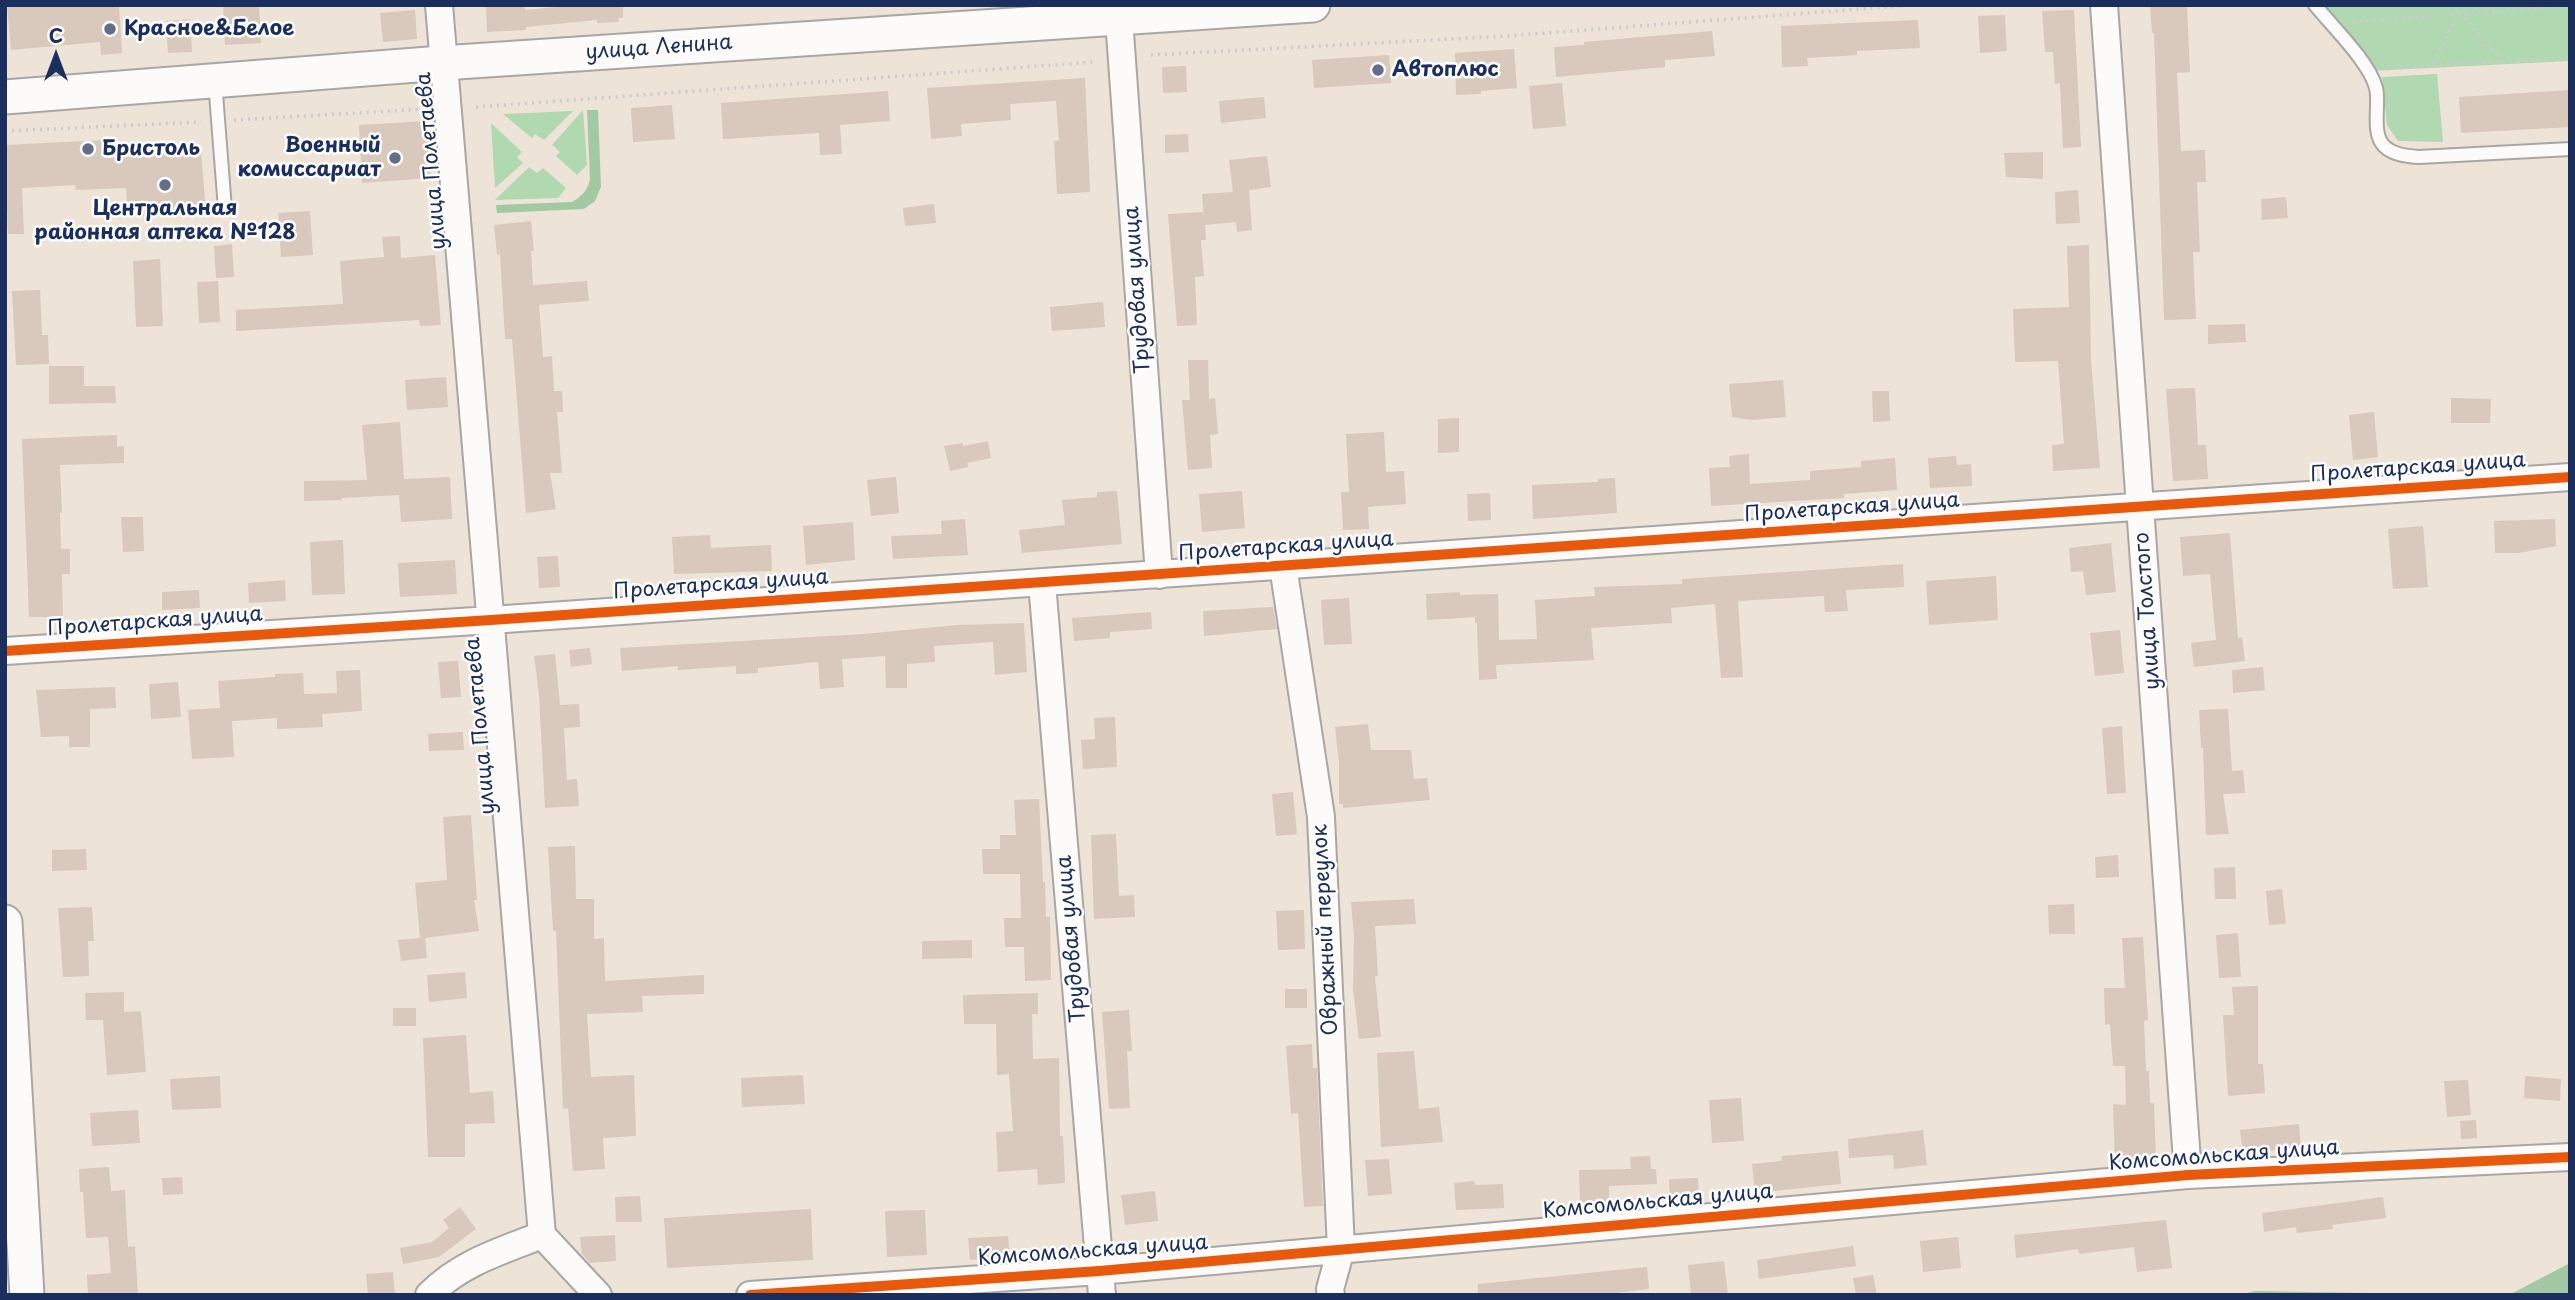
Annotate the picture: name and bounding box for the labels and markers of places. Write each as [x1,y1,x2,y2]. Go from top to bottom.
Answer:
place label: Красное&Белое [124,16,294,42]
marker: Красное&Белое [102,21,118,37]
place label: Автоплюс [1392,57,1499,83]
marker: Автоплюс [1370,62,1386,78]
place label: Военный комиссариат [237,133,381,183]
place label: Бристоль [102,136,200,162]
marker: Бристоль [80,141,96,157]
marker: Военный комиссариат [387,150,403,166]
marker: Центральная районная аптека №128 [157,177,173,193]
place label: Центральная районная аптека №128 [35,196,295,246]

